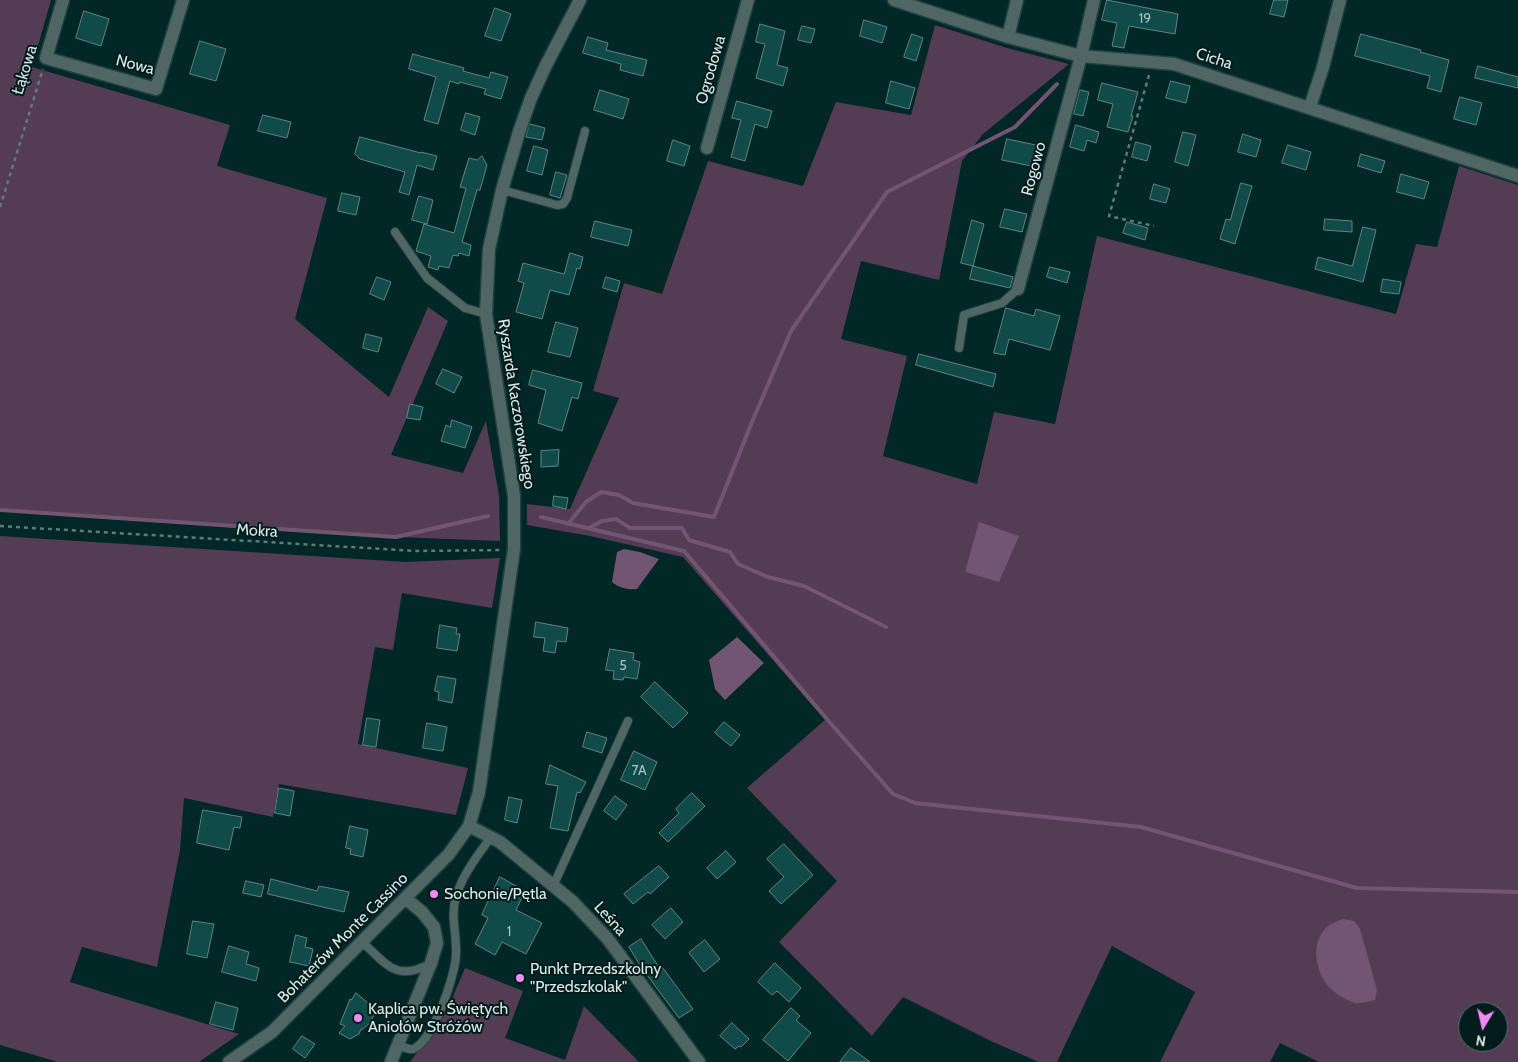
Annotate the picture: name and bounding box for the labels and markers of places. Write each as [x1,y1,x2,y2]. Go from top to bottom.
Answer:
place label: Sochonie/Pętla [444,884,547,904]
marker: Sochonie/Pętla [428,888,440,900]
place label: Punkt Przedszkolny "Przedszkolak" [530,959,661,997]
marker: Punkt Przedszkolny "Przedszkolak" [514,972,526,984]
place label: Kaplica pw. Świętych Aniołów Stróżów [368,999,508,1037]
marker: Kaplica pw. Świętych Aniołów Stróżów [352,1012,364,1024]

